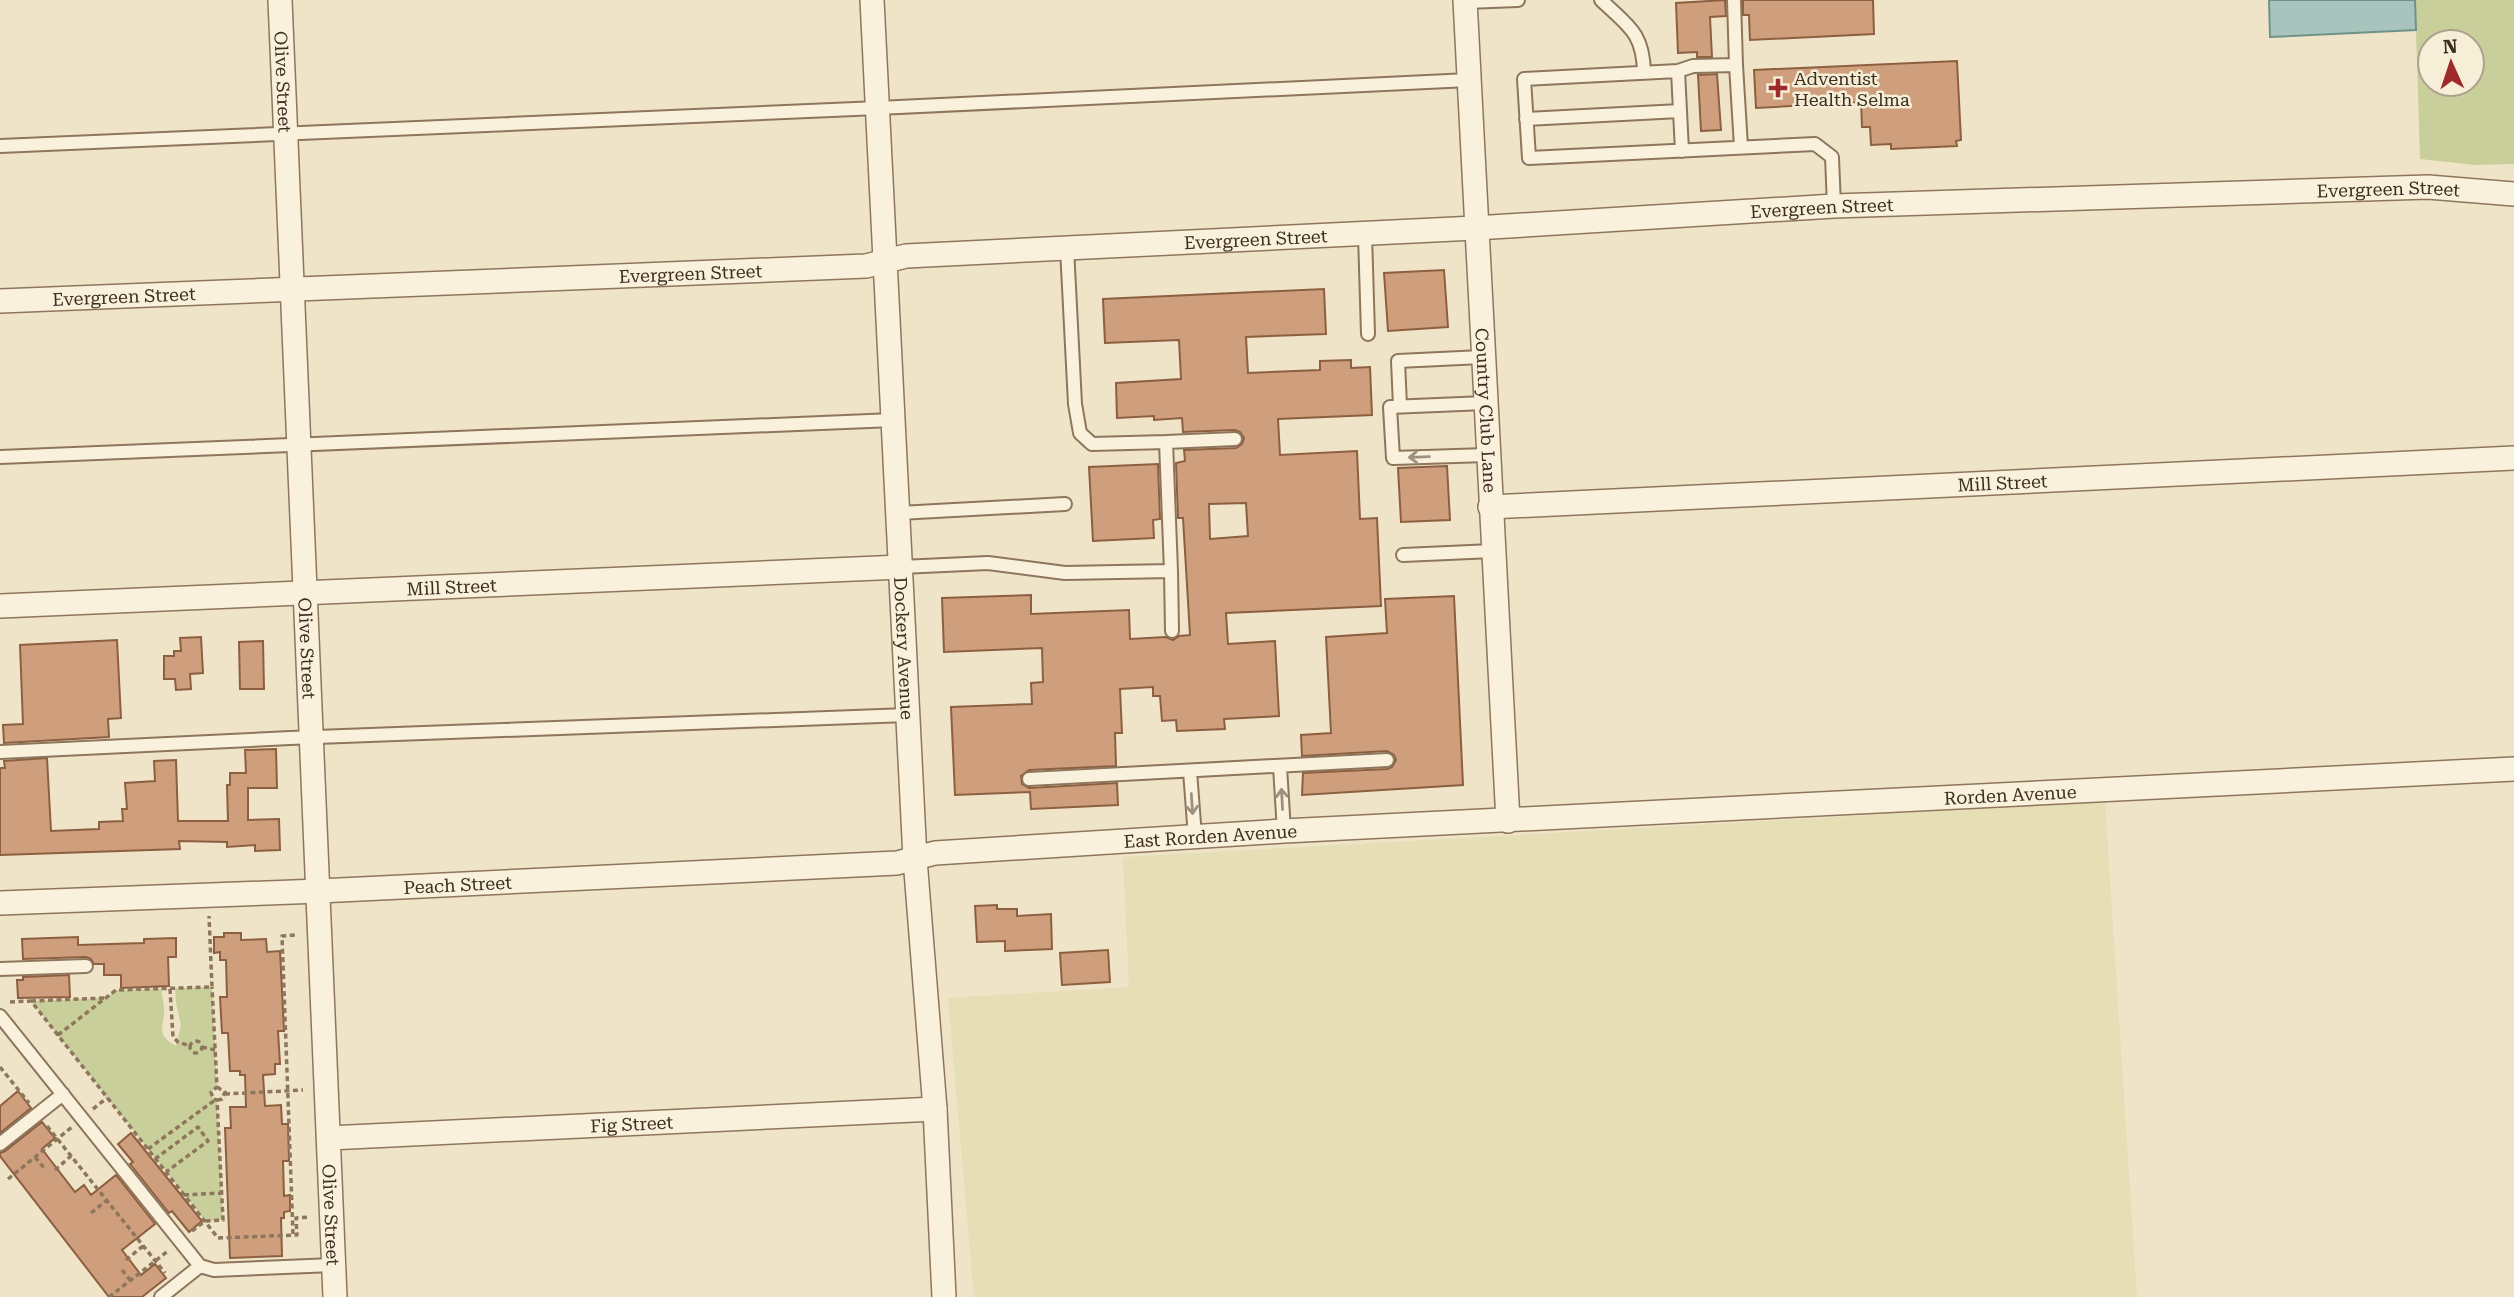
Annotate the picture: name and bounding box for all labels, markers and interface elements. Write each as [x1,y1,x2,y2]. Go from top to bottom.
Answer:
north arrow [2416,28,2486,98]
street label: Olive Street [271,31,296,133]
text: N [2442,35,2458,58]
place label: Adventist Health Selma [1794,68,1910,110]
marker: Adventist Health Selma [1768,78,1788,98]
street label: Evergreen Street [2316,176,2461,201]
street label: Evergreen Street [1749,194,1894,222]
street label: Evergreen Street [1183,225,1328,253]
street label: Evergreen Street [618,260,763,286]
street label: Evergreen Street [52,283,196,309]
street label: Country Club Lane [1472,327,1501,494]
one-way arrow [1408,451,1431,464]
street label: Mill Street [1957,470,2048,495]
street label: Mill Street [406,574,497,599]
street label: Dockery Avenue [890,576,919,720]
street label: Olive Street [295,597,320,700]
street label: Rorden Avenue [1943,781,2077,808]
one-way arrow [1275,788,1288,811]
one-way arrow [1185,792,1198,815]
street label: East Rorden Avenue [1123,820,1298,852]
street label: Peach Street [403,871,513,897]
street label: Fig Street [590,1111,674,1136]
street label: Olive Street [319,1164,344,1266]

